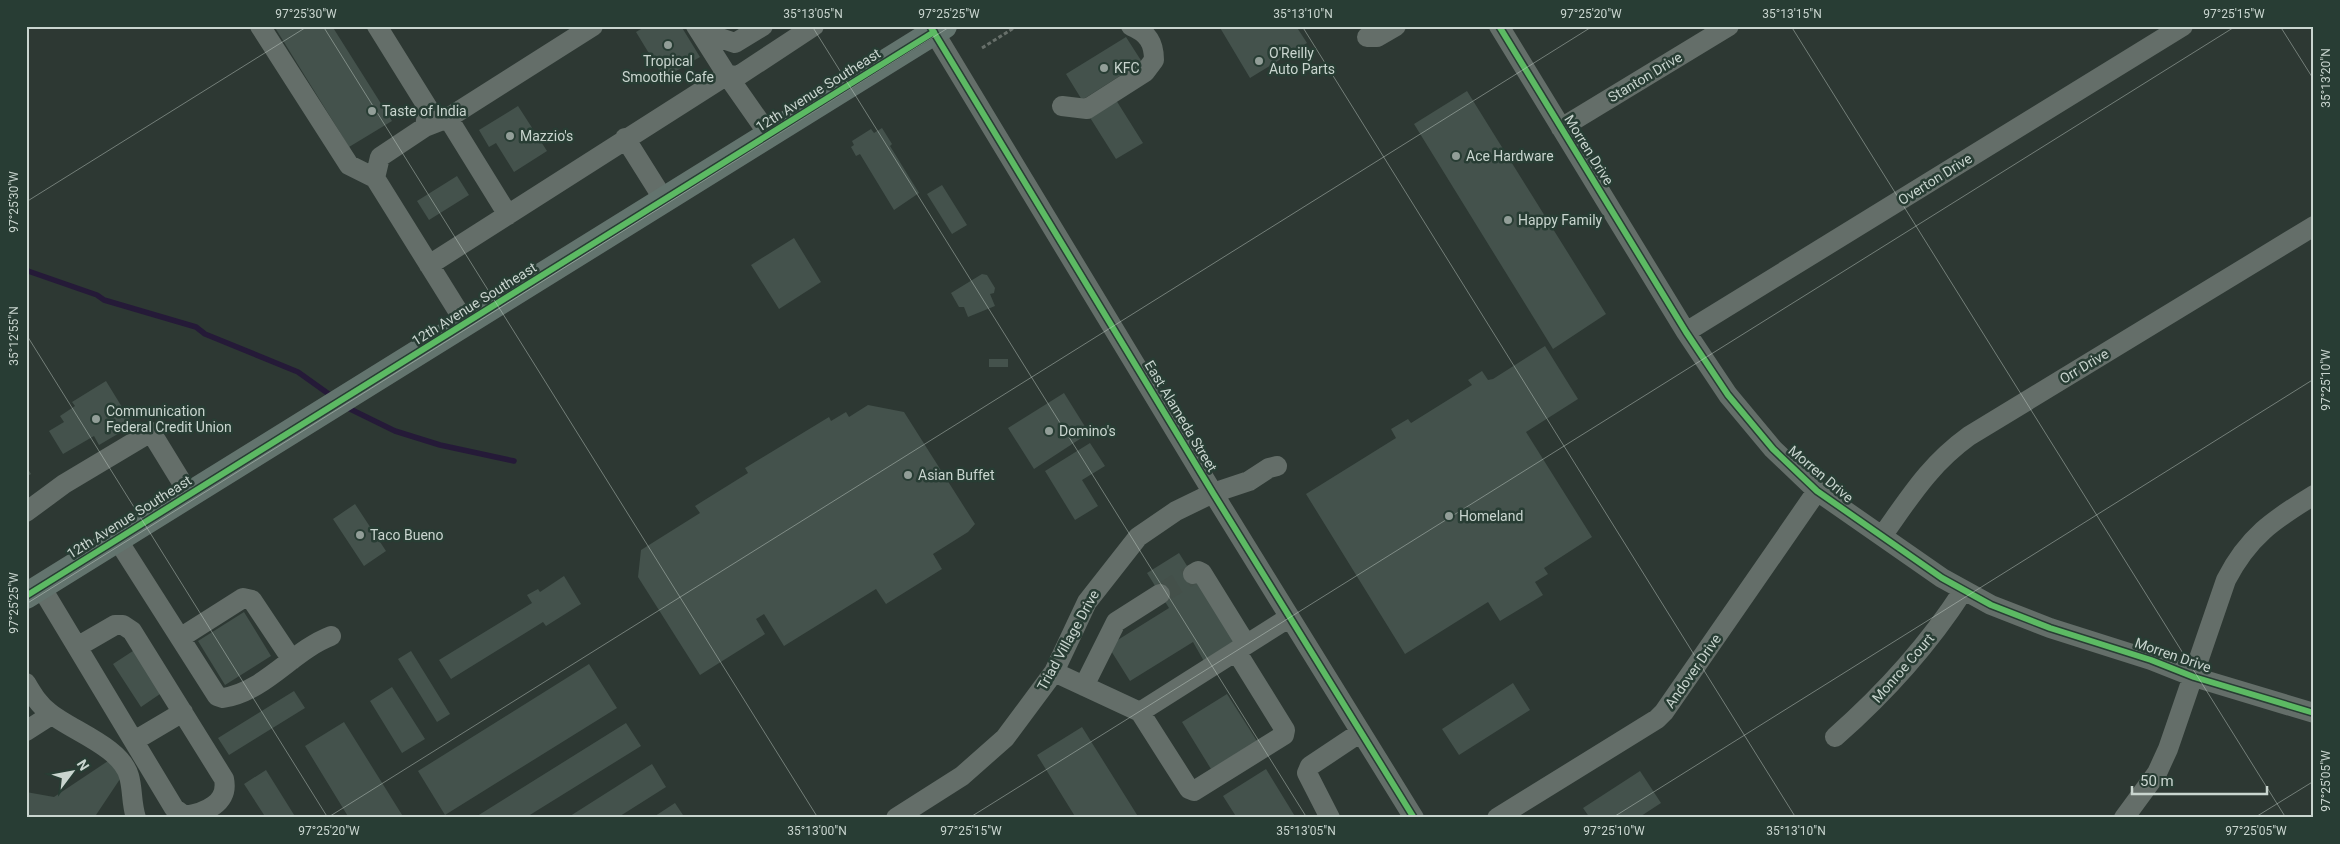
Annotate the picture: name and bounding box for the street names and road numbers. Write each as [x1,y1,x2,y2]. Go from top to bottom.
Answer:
street label: 12th Avenue Southeast [753,45,884,135]
street label: Stanton Drive [1605,49,1685,105]
street label: Morren Drive [1561,112,1617,188]
street label: Overton Drive [1895,150,1975,208]
street label: 12th Avenue Southeast [409,259,540,349]
street label: Orr Drive [2057,345,2111,387]
street label: East Alameda Street [1142,358,1221,475]
street label: Morren Drive [1785,442,1857,506]
street label: 12th Avenue Southeast [64,472,195,562]
street label: Triad Village Drive [1034,587,1102,693]
street label: Monroe Court [1869,630,1937,706]
street label: Andover Drive [1662,631,1724,711]
street label: Morren Drive [2133,634,2213,676]

